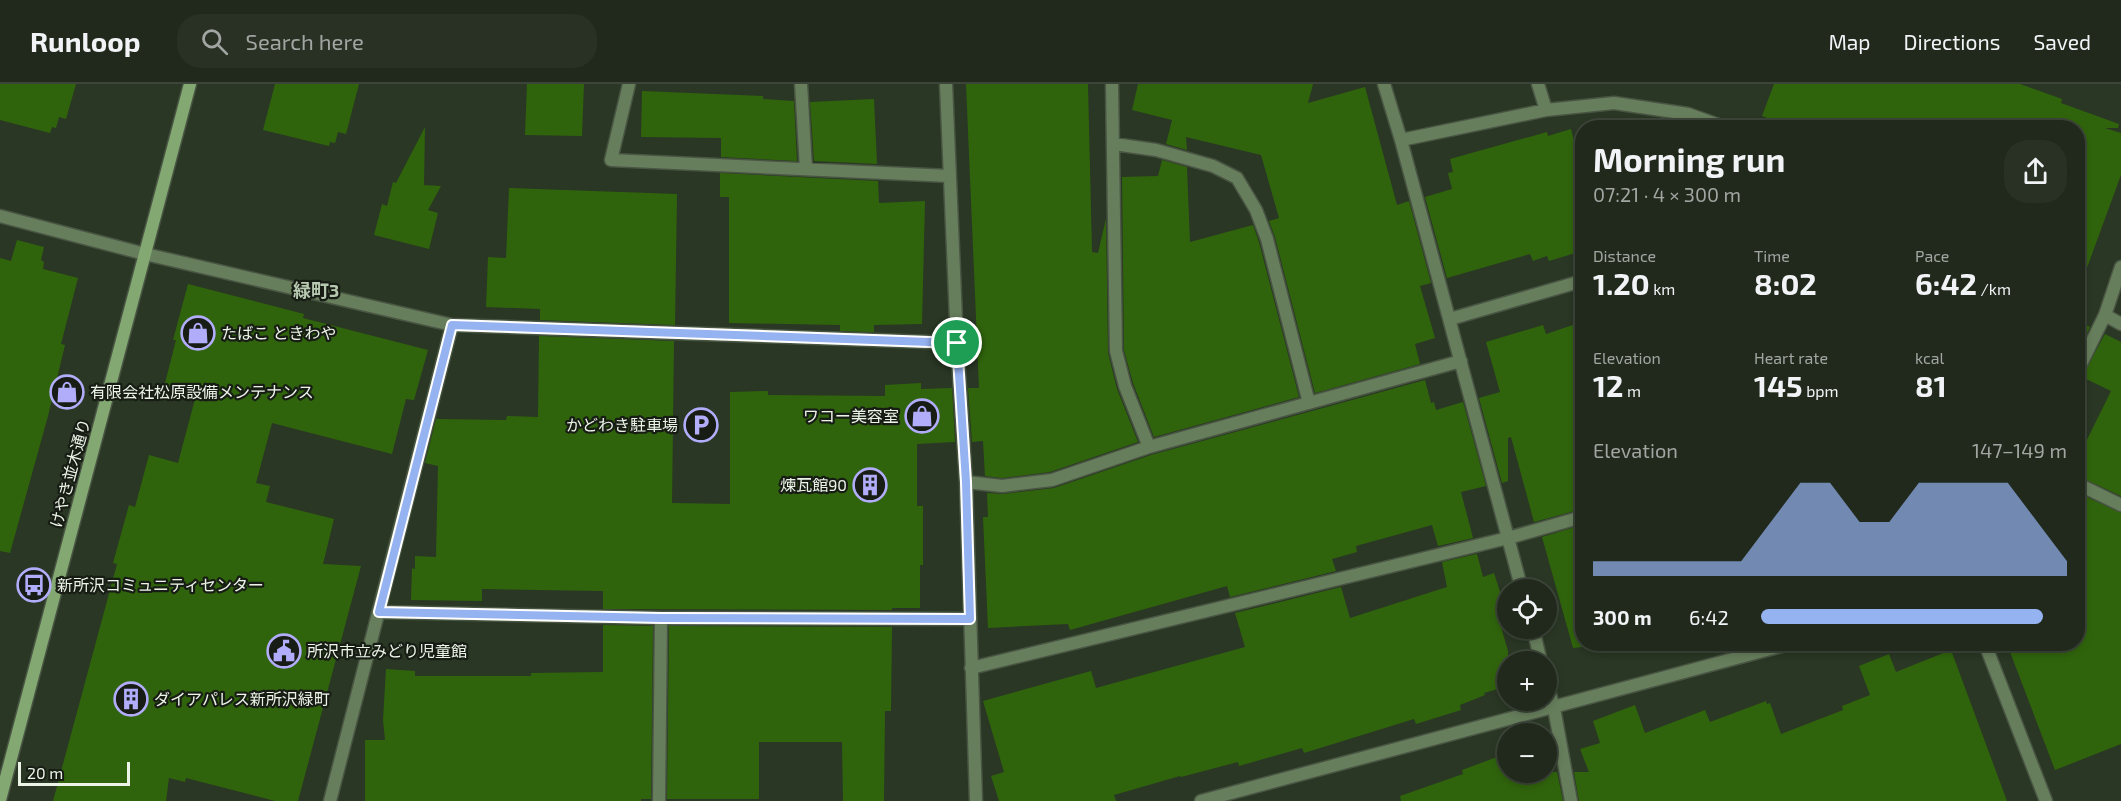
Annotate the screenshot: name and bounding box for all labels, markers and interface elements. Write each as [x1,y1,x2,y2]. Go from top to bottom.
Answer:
search box [177,14,597,68]
text: Runloop [30,24,141,58]
icon: search [198,25,231,58]
text: Search here [246,28,364,54]
text: Map [1828,29,1871,54]
text: Directions [1904,29,2000,54]
text: Saved [2033,29,2091,54]
text: Morning run [1593,139,1785,179]
button: share [2004,140,2067,203]
text: 07:21 · 4 × 300 m [1593,182,1741,206]
text: Distance [1593,246,1656,265]
text: Time [1754,246,1790,265]
text: Pace [1915,246,1949,265]
text: 1.20 [1593,265,1650,301]
text: 8:02 [1754,265,1817,301]
text: 6:42 [1915,265,1977,301]
district label: 緑町3 [293,279,339,301]
text: km [1650,279,1675,298]
text: /km [1977,279,2011,298]
shop icon: たばこ ときわや [180,315,216,351]
pin [931,317,982,368]
place label: たばこ ときわや [221,323,337,342]
icon: arrive [940,326,973,359]
text: Elevation [1593,348,1661,367]
text: Heart rate [1754,348,1828,367]
text: kcal [1915,348,1944,367]
text: 12 [1593,367,1623,403]
text: 145 [1754,367,1803,403]
text: 81 [1915,367,1947,403]
shop icon: 有限会社松原設備メンテナンス [49,374,85,410]
text: m [1623,381,1641,400]
text: bpm [1803,381,1839,400]
place label: 有限会社松原設備メンテナンス [90,382,314,401]
shop icon: ワコー美容室 [904,398,940,434]
place label: ワコー美容室 [803,406,899,425]
parking icon: かどわき駐車場 [683,407,719,443]
place label: かどわき駐車場 [566,415,678,434]
street label: けやき並木通り [46,416,93,529]
text: Elevation [1593,438,1678,462]
text: 147–149 m [1972,438,2067,462]
building icon: 煉瓦館90 [852,467,888,503]
place label: 煉瓦館90 [780,475,847,494]
bus stop icon: 新所沢コミュニティセンター [16,567,52,603]
place label: 新所沢コミュニティセンター [57,575,264,594]
map controls [1497,579,1557,783]
button: locate [1497,579,1557,639]
text: 300 m [1593,605,1652,629]
text: 6:42 [1689,605,1729,629]
public building icon: 所沢市立みどり児童館 [266,633,302,669]
place label: 所沢市立みどり児童館 [307,641,467,660]
button: + [1497,651,1557,711]
building icon: ダイアパレス新所沢緑町 [113,681,149,717]
place label: ダイアパレス新所沢緑町 [154,689,330,708]
button: − [1497,723,1557,783]
scale bar [18,759,130,786]
text: 20 m [27,763,63,782]

